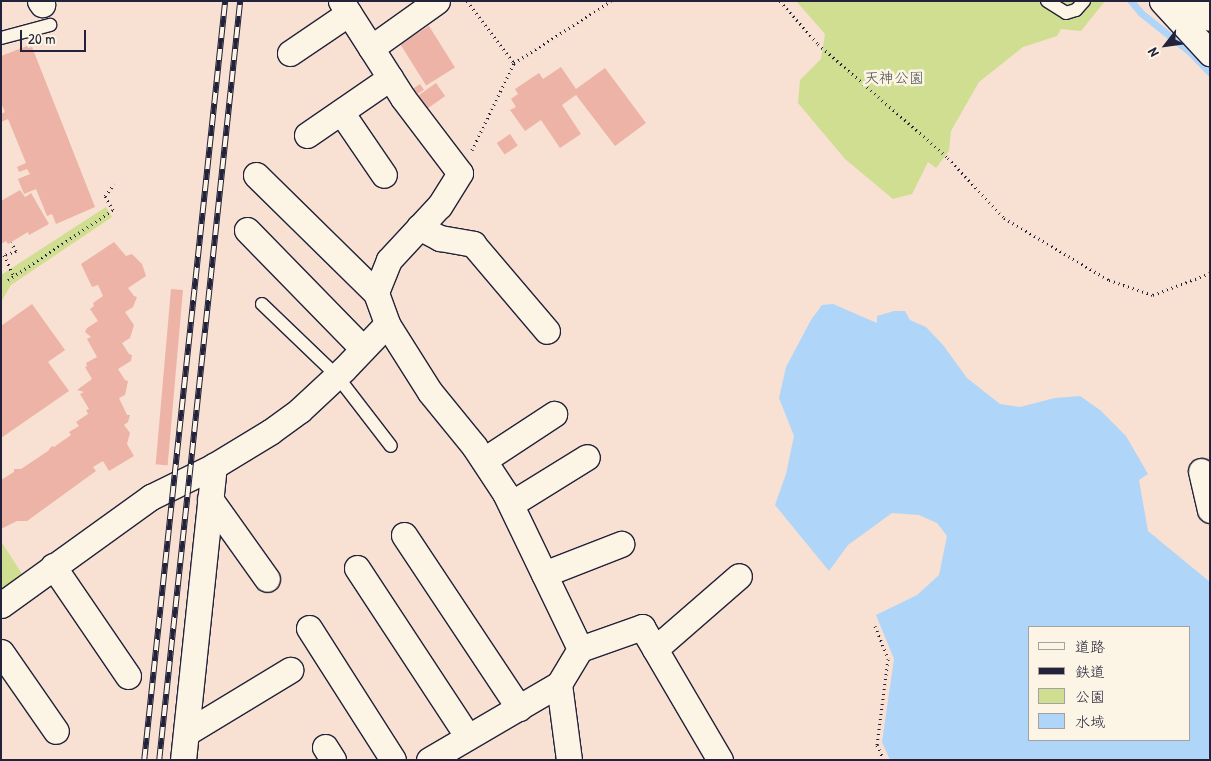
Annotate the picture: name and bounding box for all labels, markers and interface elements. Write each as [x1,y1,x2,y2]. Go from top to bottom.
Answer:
scale bar [22,20,89,52]
north arrow [1141,20,1191,70]
text: 20 m [28,28,55,49]
text: N [1142,45,1163,61]
park label: 天神公園 [864,69,924,87]
legend [1028,626,1191,741]
text: 道路 [1075,636,1105,657]
text: 鉄道 [1075,661,1105,682]
text: 公園 [1075,686,1105,707]
text: 水域 [1075,711,1105,732]

